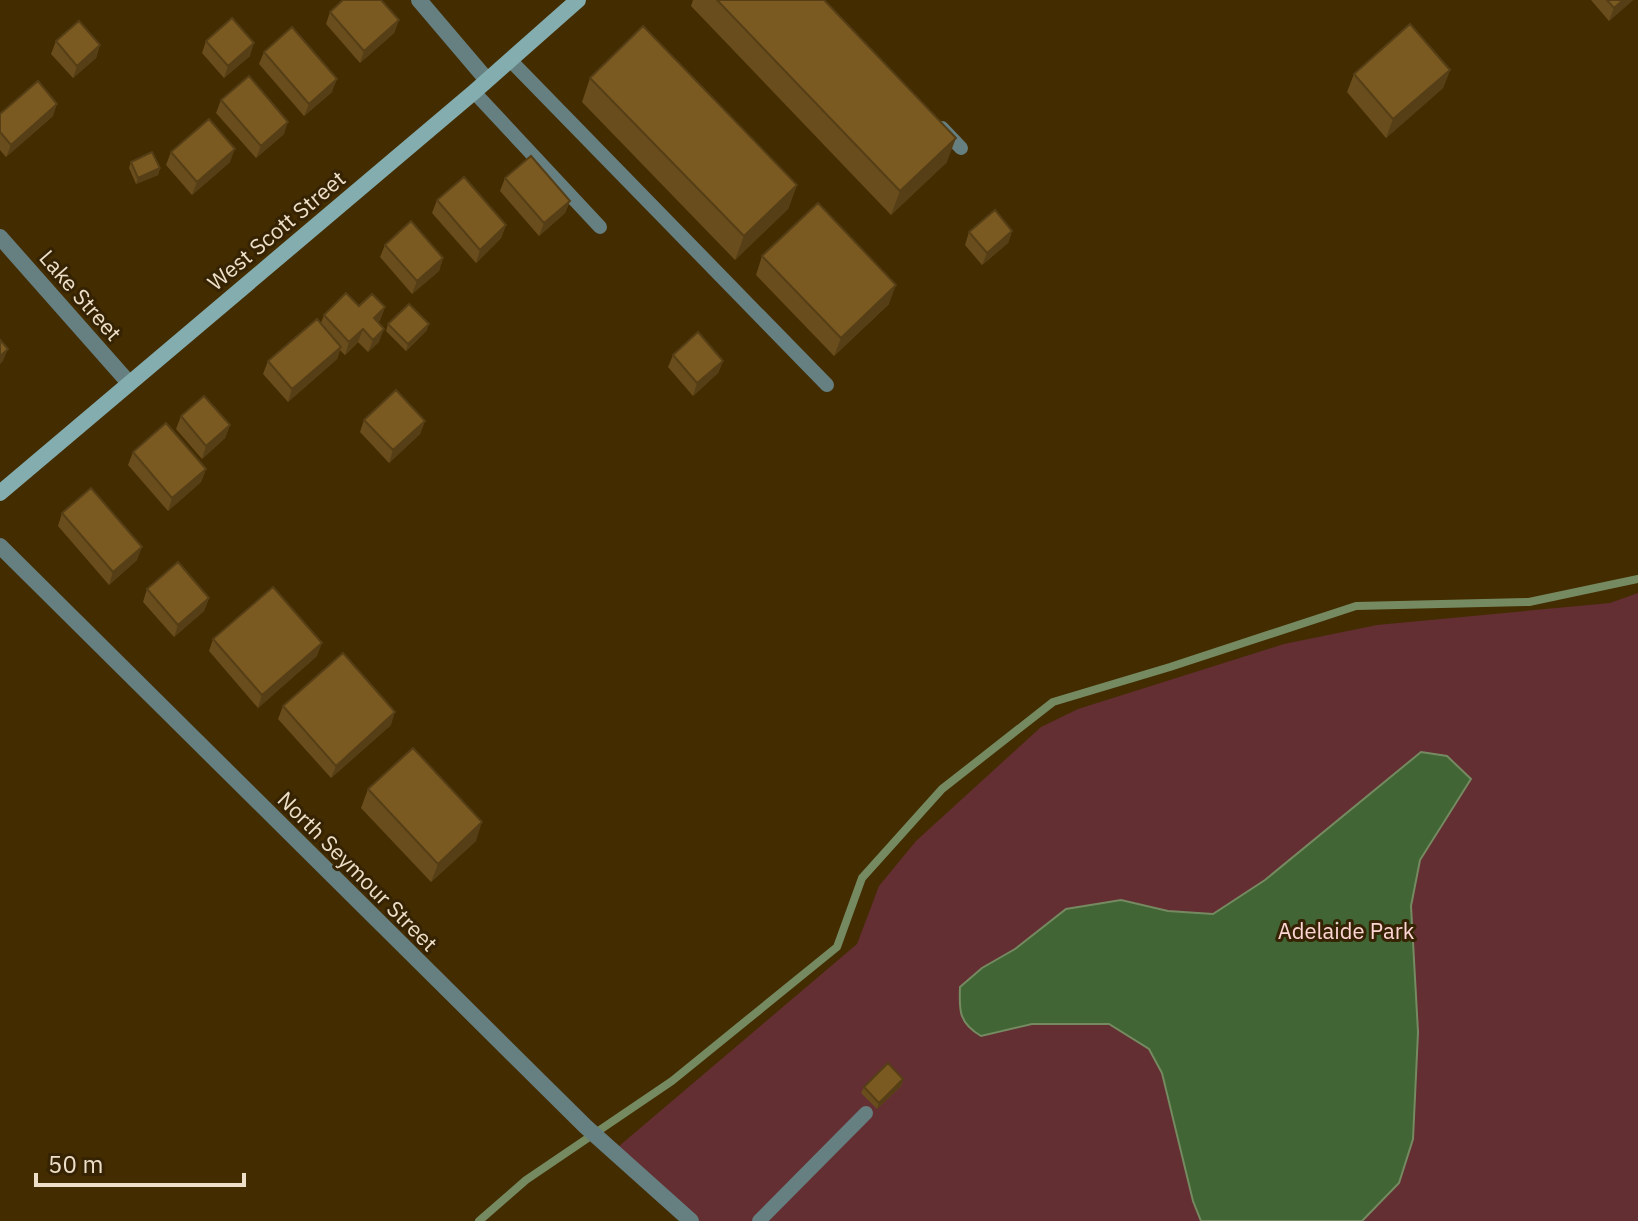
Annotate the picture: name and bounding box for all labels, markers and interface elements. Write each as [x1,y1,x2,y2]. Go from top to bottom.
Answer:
street label: West Scott Street [201,164,351,296]
street label: Lake Street [33,243,129,347]
street label: North Seymour Street [272,785,444,957]
park label: Adelaide Park [1278,916,1415,945]
scale bar [36,1137,244,1187]
text: 50 m [48,1148,103,1180]

